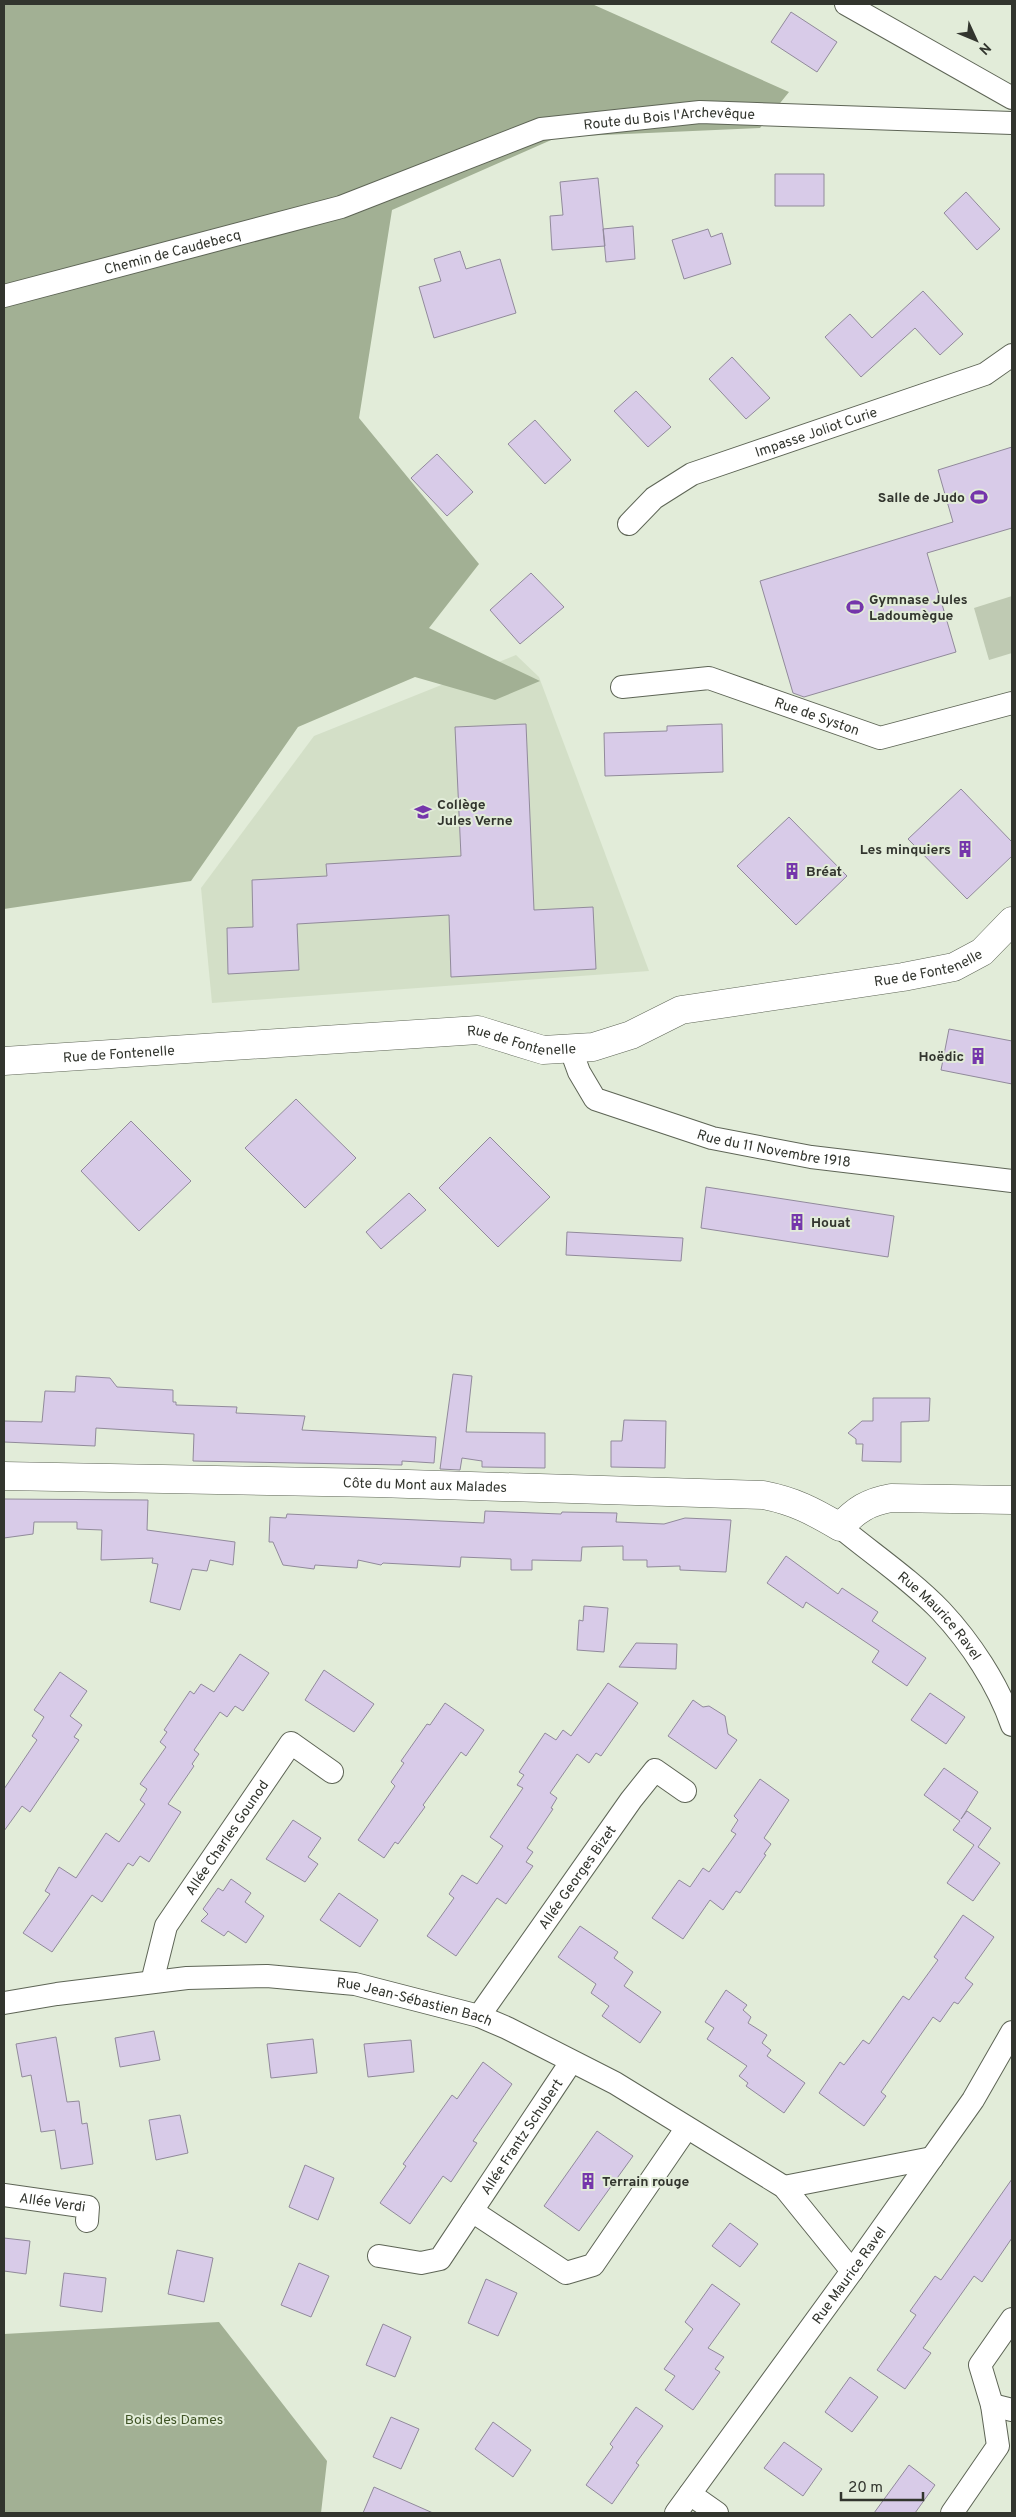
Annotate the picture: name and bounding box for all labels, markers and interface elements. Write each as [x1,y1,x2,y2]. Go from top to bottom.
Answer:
north arrow [951,15,1001,65]
text: N [975,38,994,58]
street label: Route du Bois l'Archevêque [583,105,755,134]
street label: Chemin de Caudebecq [102,227,243,279]
street label: Impasse Joliot Curie [753,404,880,462]
sports icon: Salle de Judo [969,487,989,507]
place label: Salle de Judo [878,490,965,507]
place label: Gymnase Jules Ladoumègue [869,592,968,625]
sports icon: Gymnase Jules Ladoumègue [845,597,865,617]
street label: Rue de Syston [772,695,861,740]
place label: Collège Jules Verne [437,797,513,830]
school or university icon: Collège Jules Verne [413,802,433,822]
building icon: Les minquiers [955,839,975,859]
place label: Les minquiers [860,842,951,859]
building icon: Bréat [782,861,802,881]
place label: Bréat [806,864,842,881]
street label: Rue de Fontenelle [873,946,986,991]
street label: Rue de Fontenelle [467,1023,577,1060]
street label: Rue de Fontenelle [62,1043,175,1067]
building icon: Hoëdic [968,1046,988,1066]
place label: Hoëdic [918,1049,964,1066]
street label: Rue du 11 Novembre 1918 [694,1127,852,1172]
building icon: Houat [787,1212,807,1232]
place label: Houat [811,1215,850,1232]
street label: Côte du Mont aux Malades [343,1475,507,1497]
street label: Rue Maurice Ravel [894,1569,984,1664]
street label: Allée Charles Gounod [182,1777,273,1899]
street label: Allée Georges Bizet [536,1823,620,1933]
street label: Rue Jean-Sébastien Bach [336,1975,495,2031]
street label: Allée Frantz Schubert [478,2076,567,2199]
building icon: Terrain rouge [578,2171,598,2191]
place label: Terrain rouge [602,2174,689,2191]
street label: Allée Verdi [18,2190,87,2217]
street label: Rue Maurice Ravel [809,2224,891,2328]
park label: Bois des Dames [125,2412,223,2429]
scale bar [841,2470,924,2502]
text: 20 m [848,2479,883,2498]

